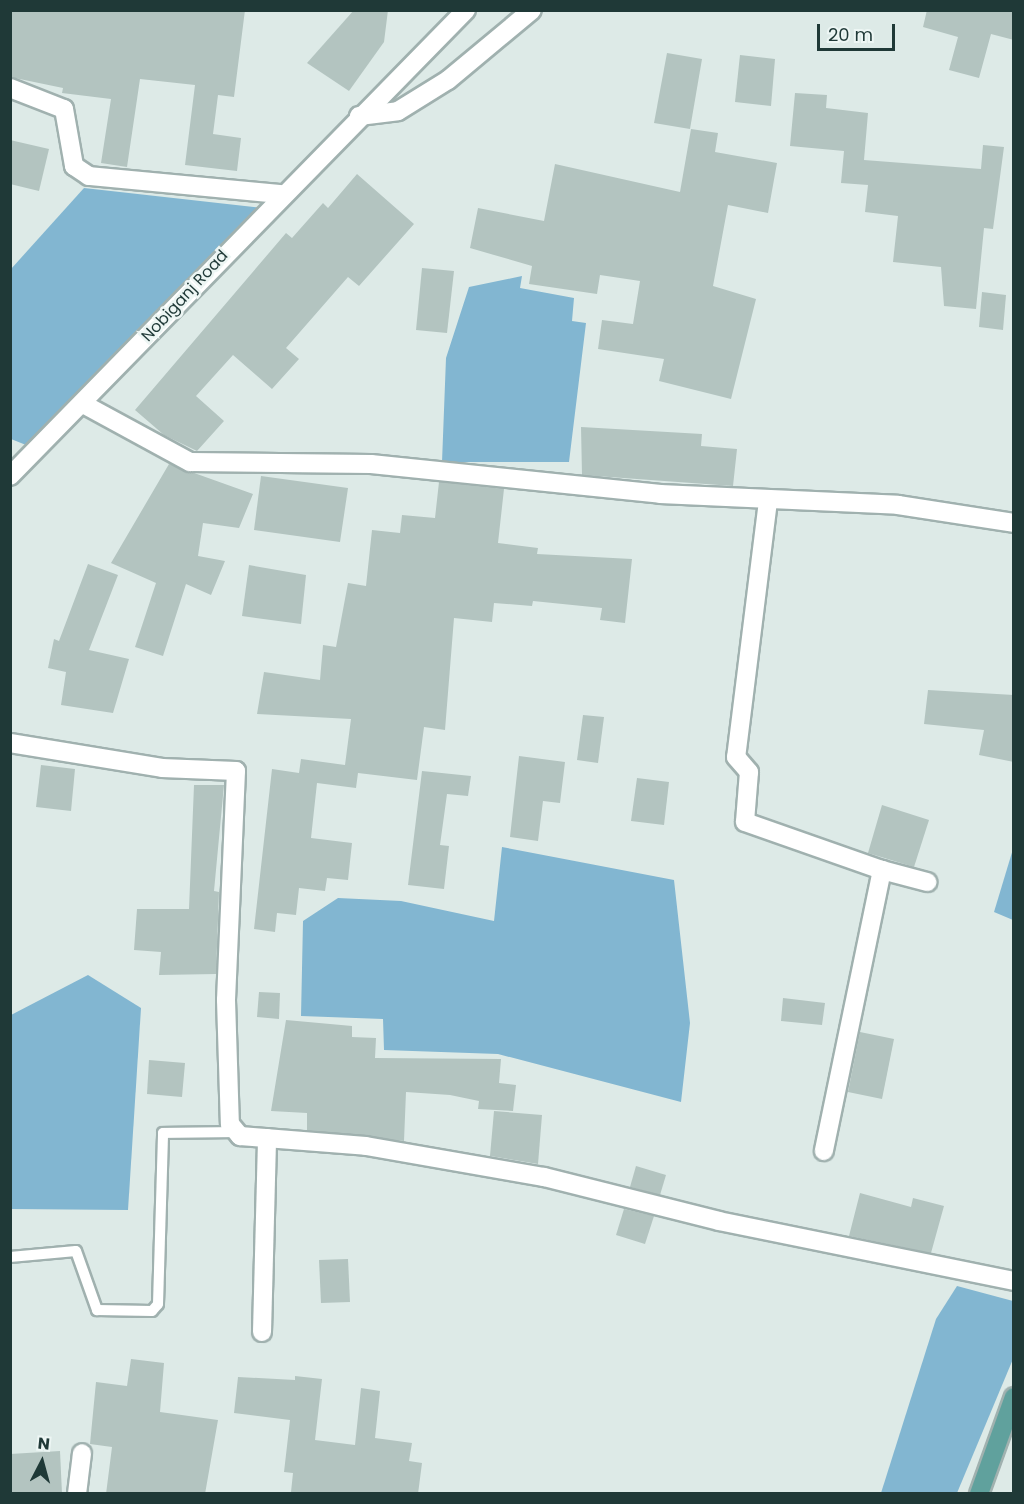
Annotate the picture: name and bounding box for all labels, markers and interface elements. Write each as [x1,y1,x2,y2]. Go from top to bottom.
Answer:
scale bar [820,12,898,50]
text: 20 m [828,22,873,47]
street label: Nobiganj Road [138,246,232,346]
north arrow [12,1432,72,1492]
text: N [37,1432,51,1456]

